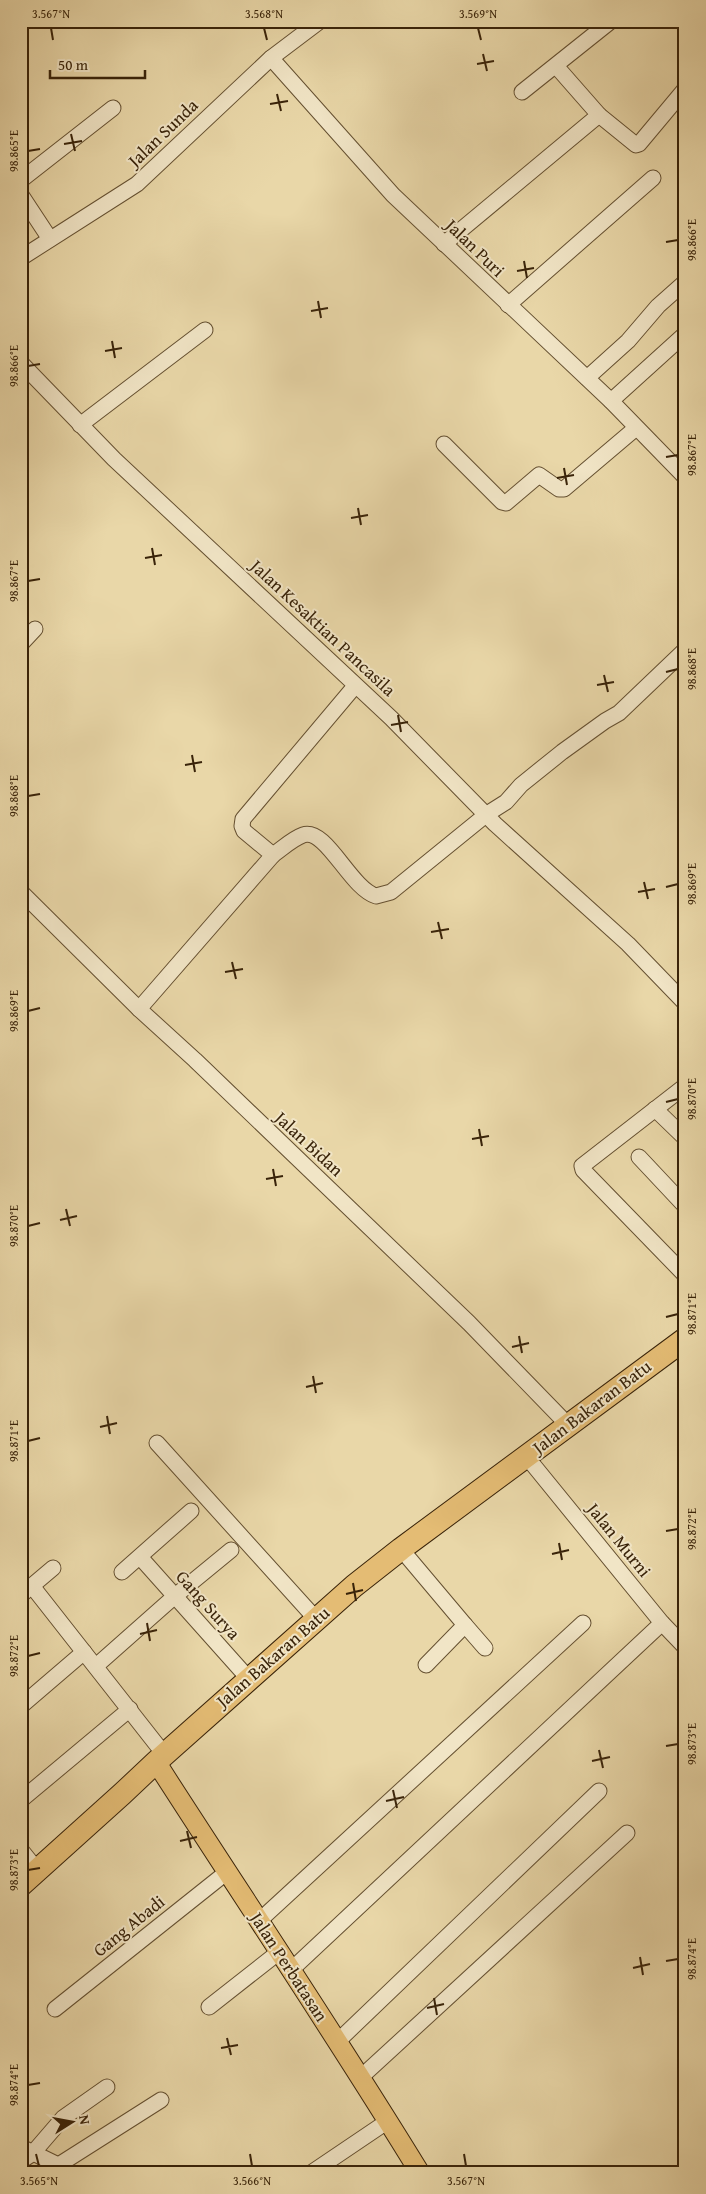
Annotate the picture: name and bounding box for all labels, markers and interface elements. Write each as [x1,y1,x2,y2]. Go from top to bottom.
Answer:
text: 3.567°N [32,5,70,22]
text: 3.568°N [245,5,283,22]
text: 3.569°N [459,5,497,22]
scale bar [50,48,145,80]
text: 50 m [58,54,89,75]
street label: Jalan Sunda [120,92,204,175]
text: 98.865°E [5,130,22,172]
street label: Jalan Puri [438,211,511,283]
text: 98.866°E [683,219,700,261]
text: 98.866°E [5,345,22,387]
text: 98.867°E [683,434,700,476]
street label: Jalan Kesaktian Pancasila [243,552,402,703]
text: 98.867°E [5,560,22,602]
text: 98.868°E [683,648,700,690]
text: 98.868°E [5,775,22,817]
text: 98.869°E [683,863,700,905]
text: 98.869°E [5,990,22,1032]
text: 98.870°E [683,1078,700,1120]
street label: Jalan Bidan [267,1103,350,1183]
text: 98.870°E [5,1205,22,1247]
text: 98.871°E [683,1293,700,1335]
street label: Jalan Bakaran Batu [525,1353,657,1462]
text: 98.871°E [5,1420,22,1462]
street label: Jalan Murni [580,1495,658,1583]
text: 98.872°E [683,1508,700,1550]
street label: Gang Surya [170,1564,247,1646]
street label: Jalan Bakaran Batu [208,1599,336,1715]
text: 98.872°E [5,1635,22,1677]
text: 98.873°E [683,1723,700,1765]
text: 98.873°E [5,1849,22,1891]
street label: Gang Abadi [87,1888,170,1963]
street label: Jalan Perbatasan [243,1905,335,2027]
text: 98.874°E [683,1938,700,1980]
text: 98.874°E [5,2064,22,2106]
north arrow [48,2096,98,2146]
text: N [74,2113,96,2127]
text: 3.565°N [20,2172,58,2189]
text: 3.566°N [233,2172,271,2189]
text: 3.567°N [447,2172,485,2189]

